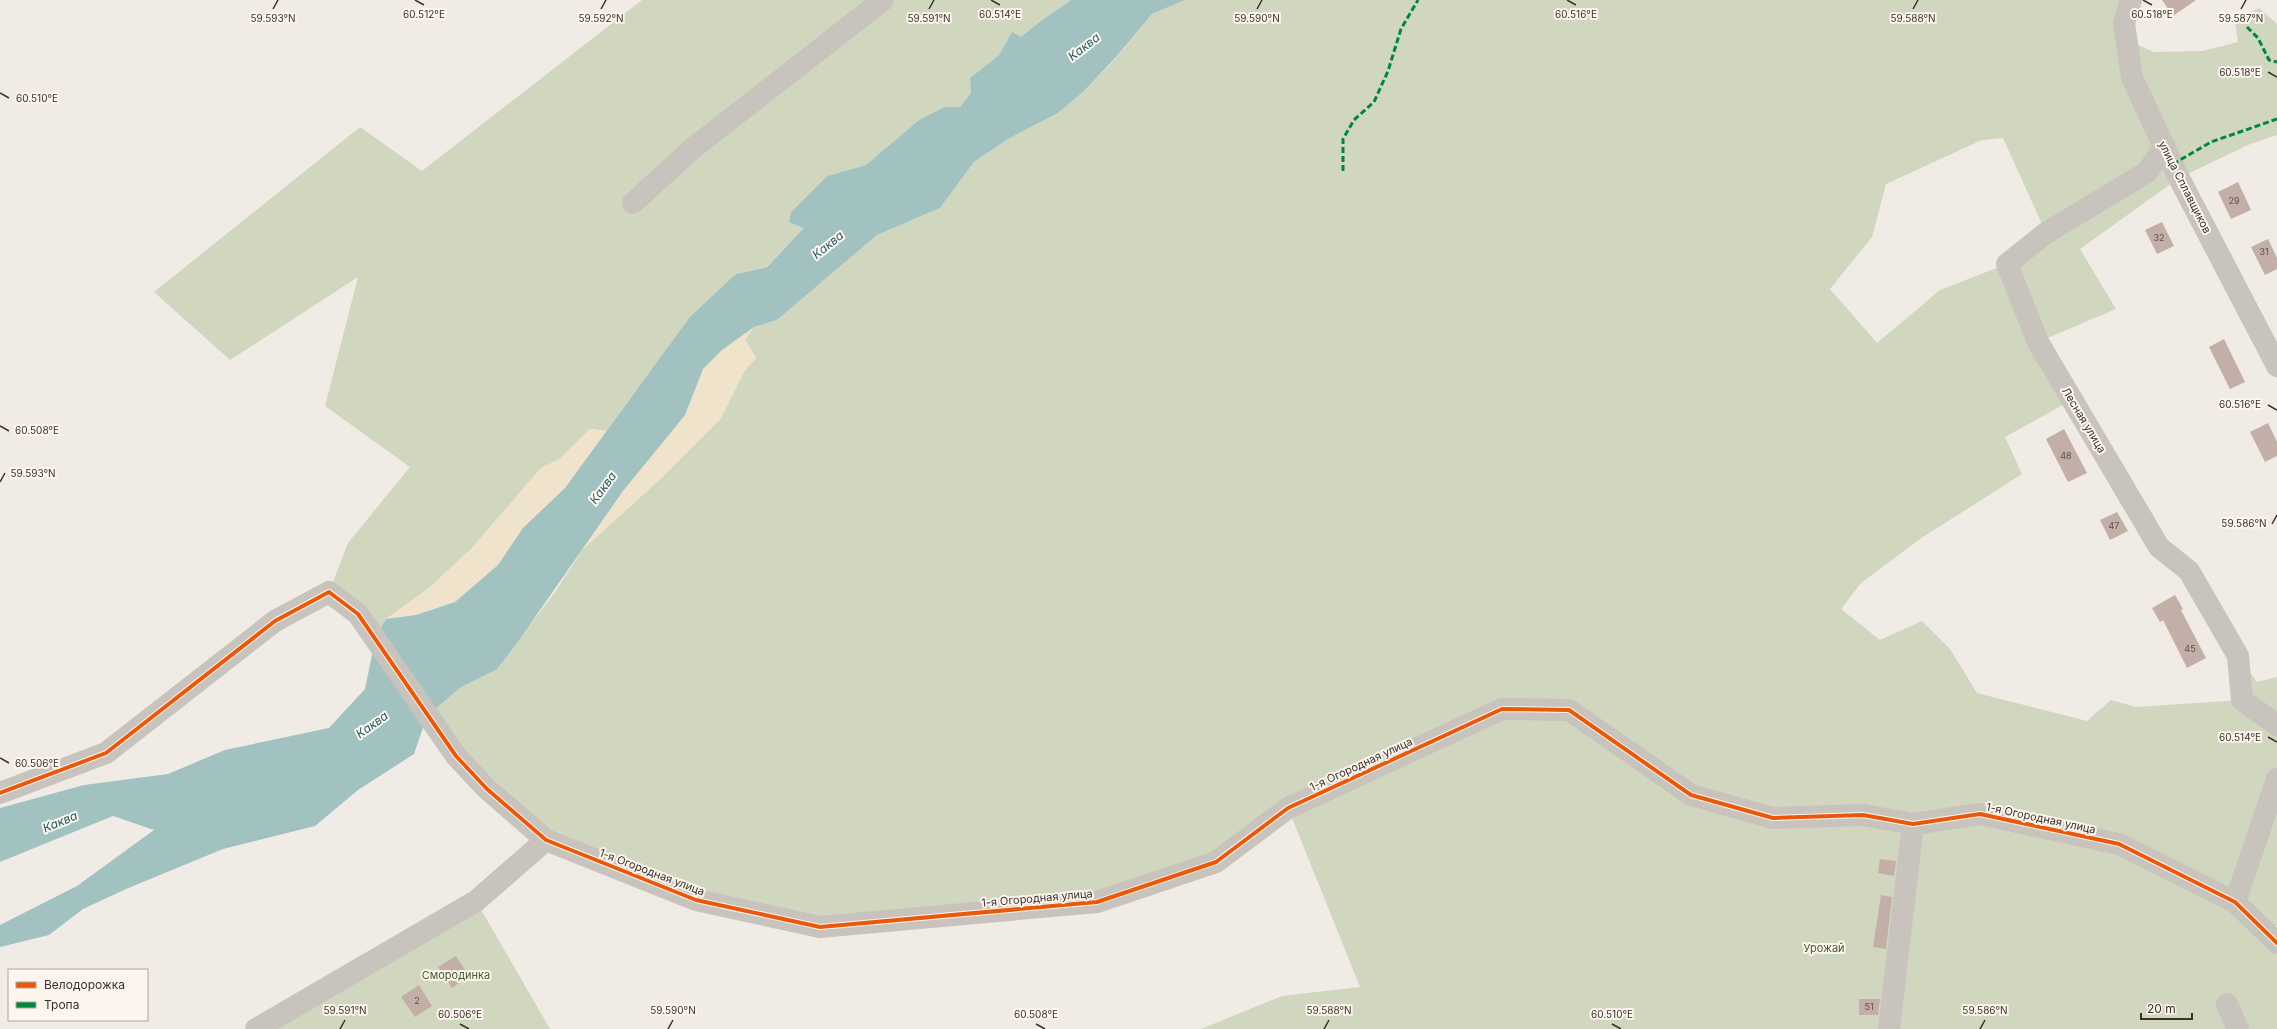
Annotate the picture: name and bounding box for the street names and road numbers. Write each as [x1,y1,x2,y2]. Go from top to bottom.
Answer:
street label: улица Сплавщиков [2156,138,2214,236]
street label: Лесная улица [2059,385,2109,455]
street label: 1-я Огородная улица [1307,734,1415,794]
street label: 1-я Огородная улица [1985,800,2097,836]
street label: 1-я Огородная улица [597,845,707,899]
street label: 1-я Огородная улица [981,886,1093,910]

